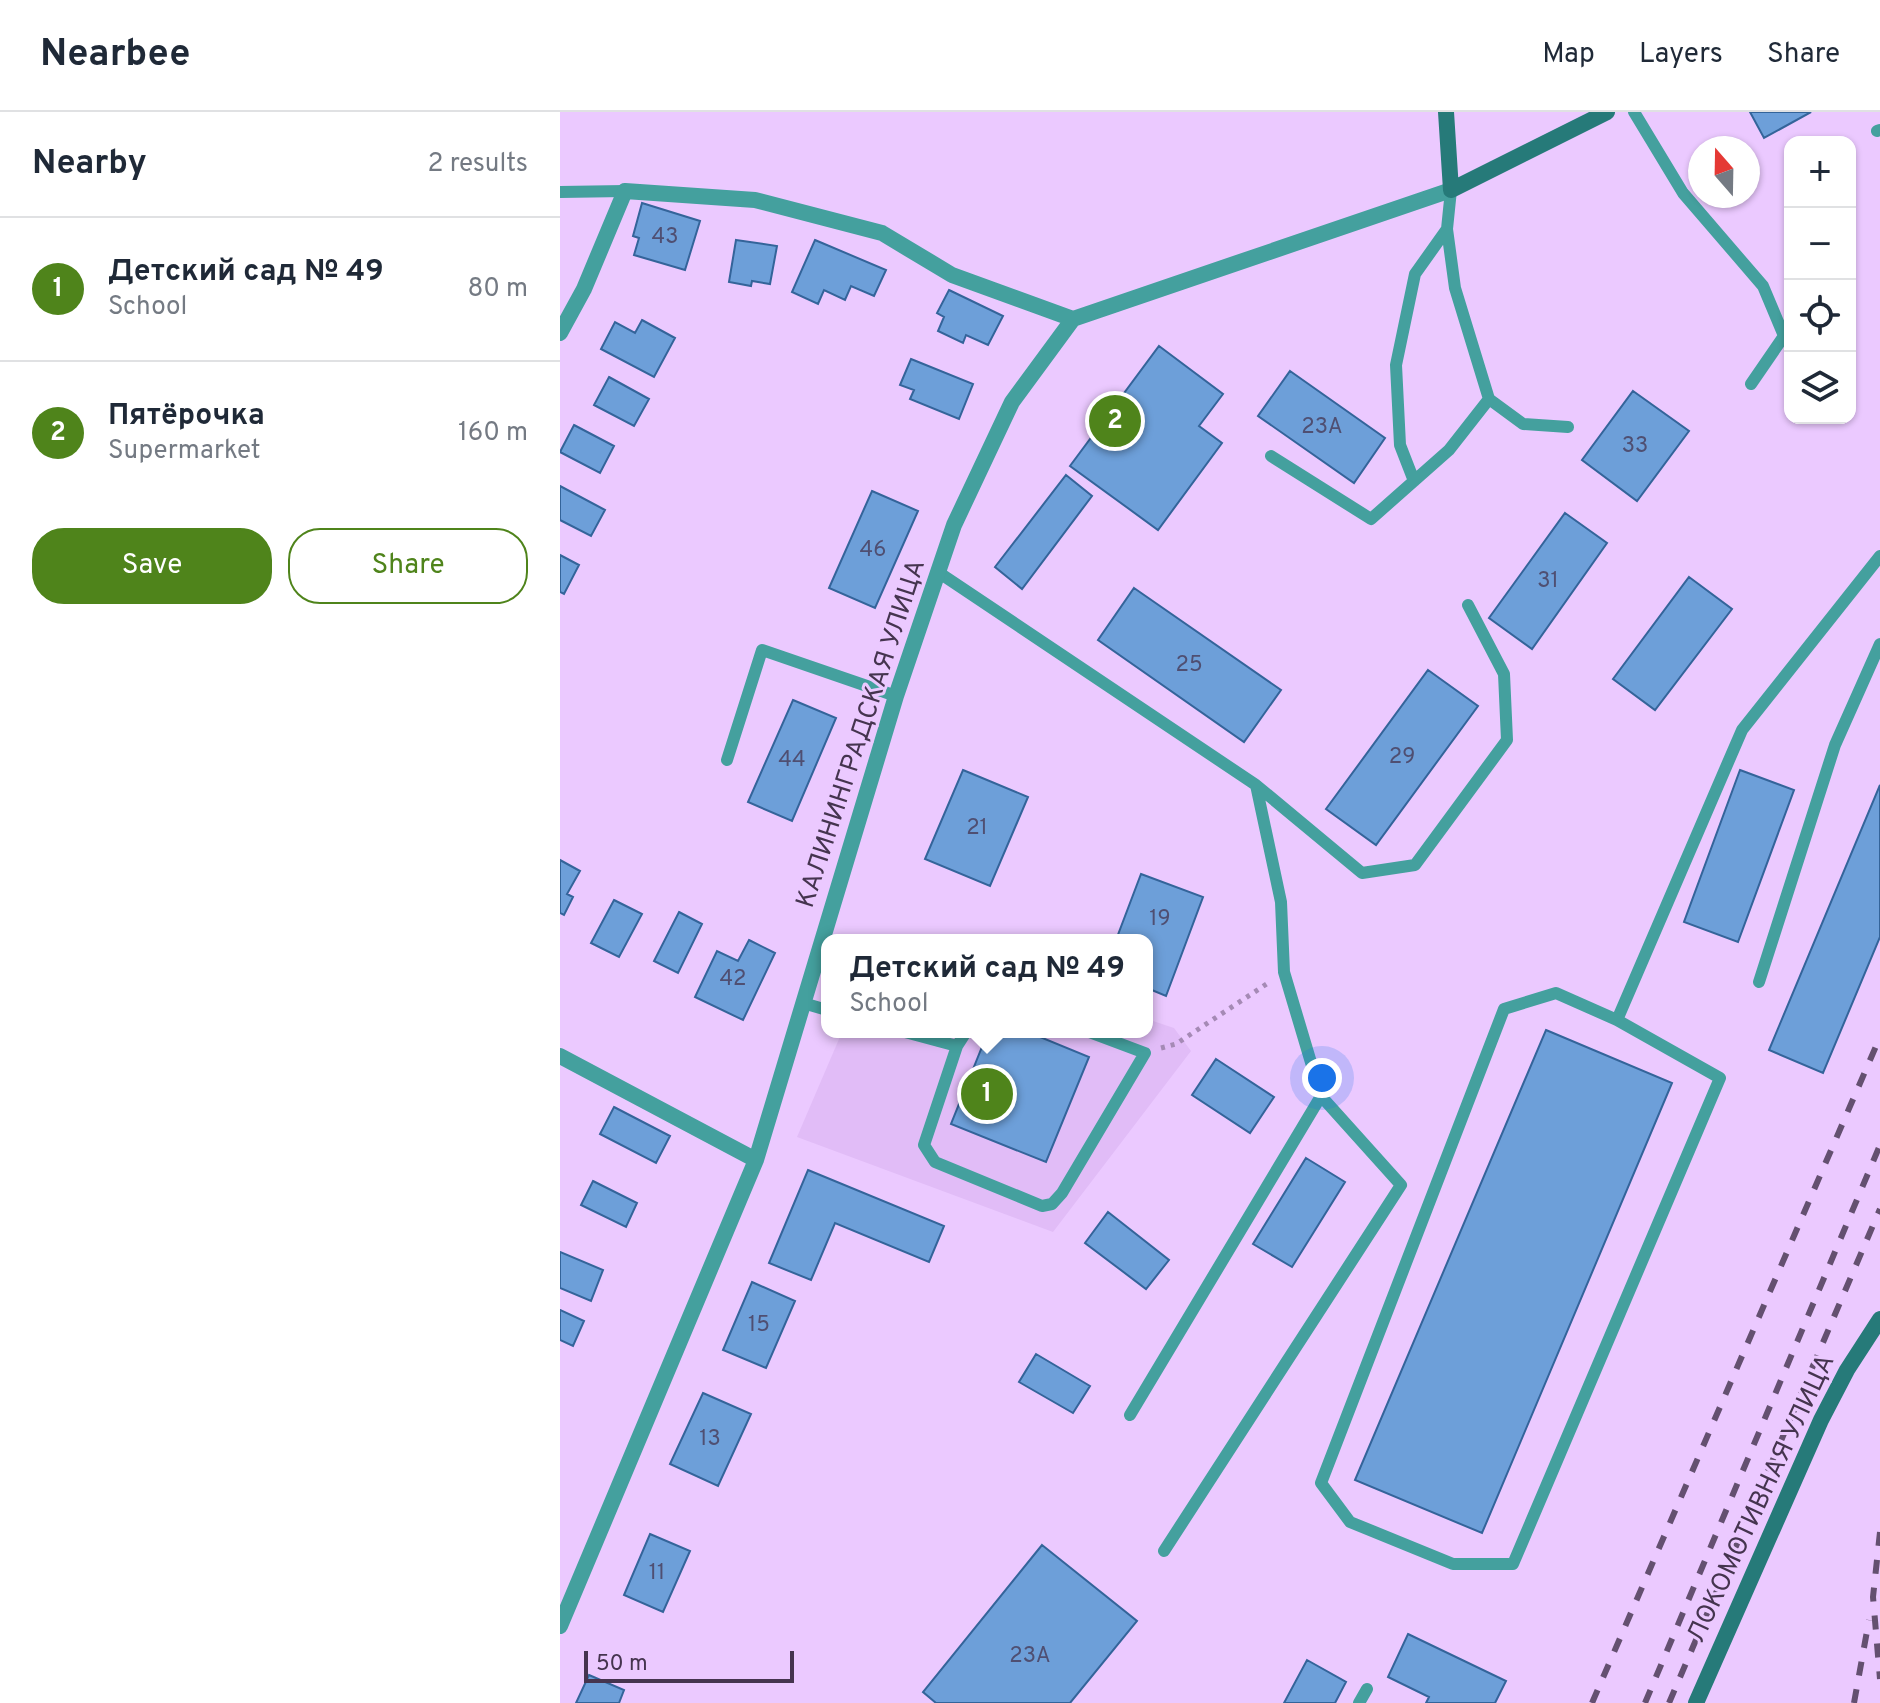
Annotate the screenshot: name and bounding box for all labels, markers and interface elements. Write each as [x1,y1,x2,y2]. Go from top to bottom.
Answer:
text: Nearbee [40,31,190,80]
text: Map [1542,37,1595,73]
text: Layers [1639,37,1723,73]
text: Share [1767,37,1840,73]
north arrow [1688,136,1760,208]
map controls [1784,136,1856,424]
button: + [1784,136,1856,208]
text: Nearby [32,143,147,186]
text: 2 results [428,148,528,181]
button: − [1784,208,1856,280]
house number: 43 [652,224,678,251]
text: Детский сад № 49 [108,254,384,291]
text: 1 [53,273,63,306]
text: 80 m [468,273,528,306]
button: locate [1784,280,1856,352]
text: School [108,291,187,324]
button: layers [1784,352,1856,424]
pin: 2 [1089,391,1141,451]
text: Пятёрочка [108,398,265,435]
house number: 23А [1301,414,1343,441]
text: 2 [50,417,66,450]
text: 160 m [458,417,528,450]
house number: 33 [1622,433,1648,460]
text: Supermarket [108,435,260,468]
button: Save [32,528,272,604]
button: Share [288,528,528,604]
house number: 46 [860,537,886,564]
street label: КАЛИНИНГРАДСКАЯ УЛИЦА [790,556,934,912]
house number: 31 [1537,568,1559,595]
house number: 25 [1175,652,1203,679]
house number: 29 [1389,744,1415,771]
house number: 44 [778,747,806,774]
house number: 21 [966,815,988,842]
house number: 19 [1149,906,1171,933]
popup [821,934,1153,1038]
text: Детский сад № 49 [849,951,1125,988]
house number: 42 [719,966,747,993]
text: School [849,988,929,1021]
your location [1302,1058,1342,1098]
pin: 1 [961,1064,1013,1124]
house number: 15 [748,1312,770,1339]
street label: ЛОКОМОТИВНАЯ УЛИЦА [1681,1350,1843,1648]
house number: 13 [699,1426,721,1453]
house number: 11 [649,1560,665,1587]
house number: 23А [1009,1643,1051,1670]
scale bar [584,1647,794,1683]
text: 50 m [596,1651,648,1678]

